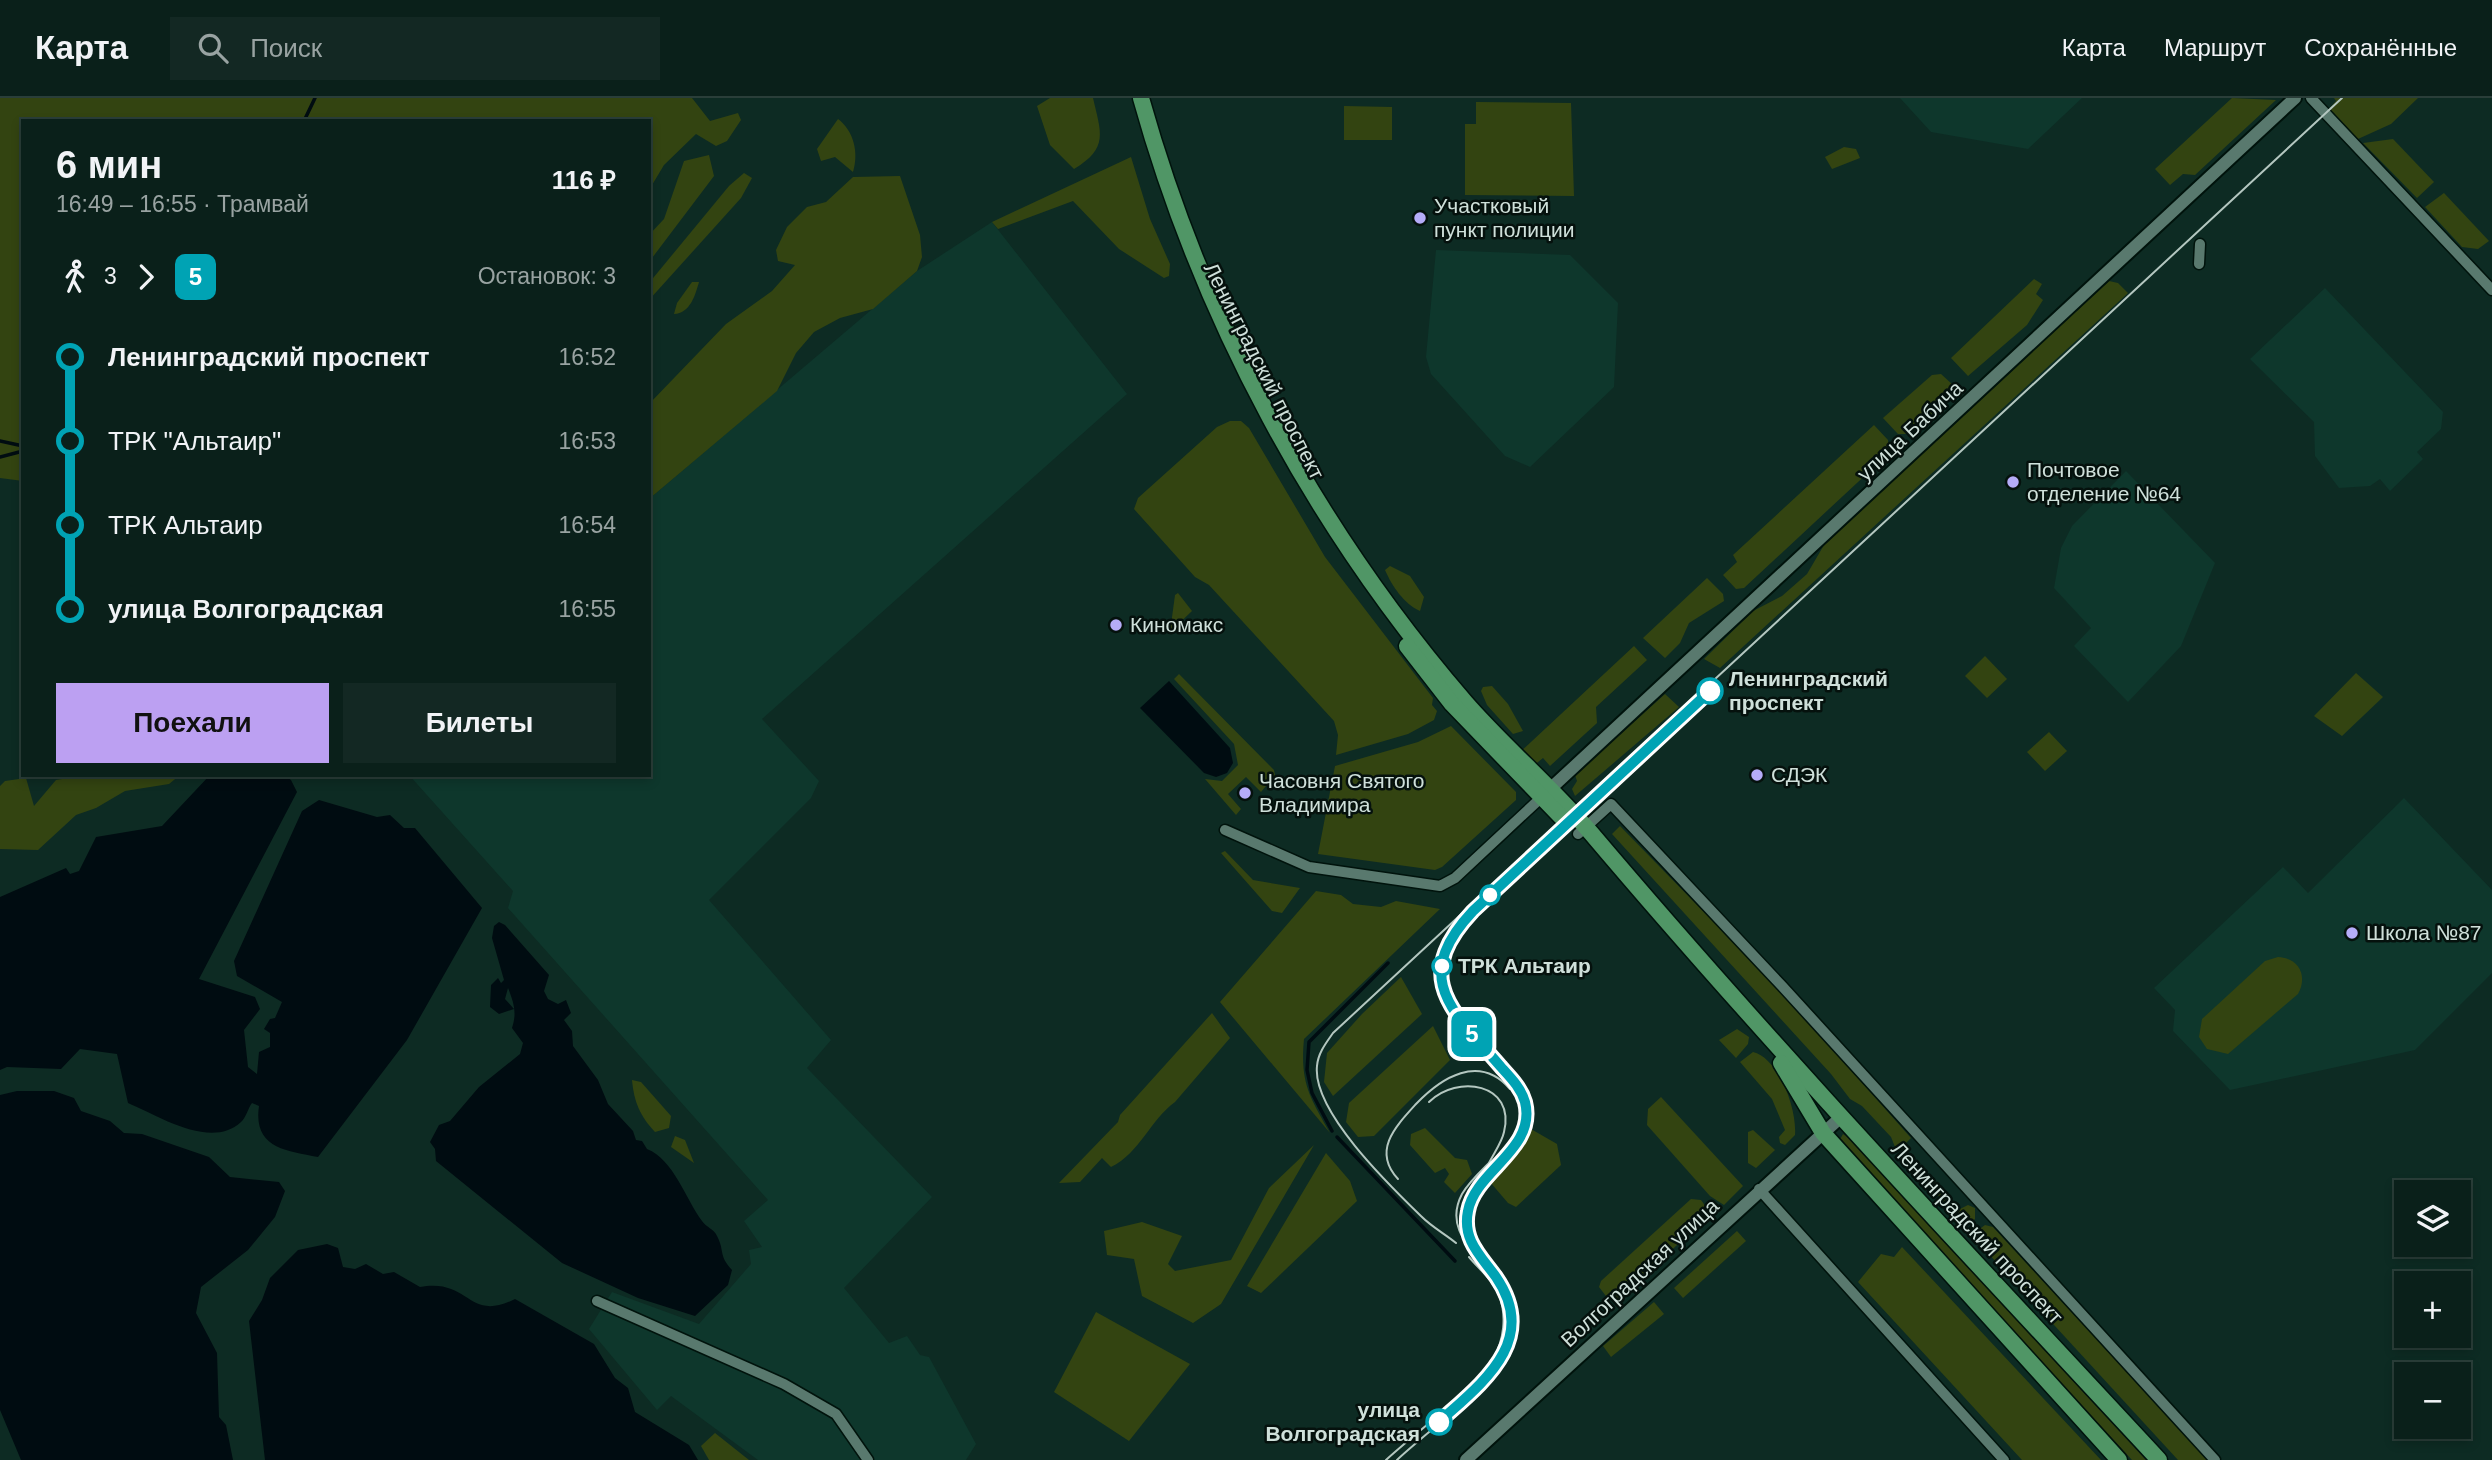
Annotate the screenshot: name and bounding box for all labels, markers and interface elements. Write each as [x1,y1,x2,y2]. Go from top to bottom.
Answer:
search box [170,17,660,80]
text: Карта [35,29,128,66]
icon: search [194,29,232,67]
text: Поиск [250,33,322,63]
text: Карта [2062,34,2126,61]
text: Маршрут [2164,34,2266,61]
text: Сохранённые [2304,34,2457,61]
text: 6 мин [56,144,162,186]
text: 116 ₽ [552,165,616,195]
text: 16:49 – 16:55 · Трамвай [56,191,309,217]
place label: Участковый пункт полиции [1434,194,1574,241]
marker: Участковый пункт полиции [1412,210,1428,226]
icon: walk [56,258,94,296]
icon: forward [127,258,165,296]
street label: Ленинградский проспект [1200,259,1329,483]
text: 3 [104,263,117,289]
text: 5 [189,263,202,290]
text: Остановок: 3 [478,263,616,289]
text: Ленинградский проспект [108,342,430,372]
text: 16:52 [558,344,616,370]
street label: улица Бабича [1852,376,1967,485]
text: ТРК "Альтаир" [108,426,281,456]
text: 16:53 [558,428,616,454]
place label: Почтовое отделение №64 [2027,458,2181,505]
marker: Почтовое отделение №64 [2005,474,2021,490]
text: ТРК Альтаир [108,510,263,540]
text: 16:54 [558,512,616,538]
text: улица Волгоградская [108,594,384,624]
text: 16:55 [558,596,616,622]
place label: Киномакс [1130,613,1223,636]
marker: Киномакс [1108,617,1124,633]
place label: Ленинградский проспект [1729,667,1888,714]
marker: Ленинградский проспект [1697,678,1723,704]
button: Поехали [56,683,329,763]
button: Билеты [343,683,616,763]
place label: СДЭК [1771,763,1828,786]
marker: СДЭК [1749,767,1765,783]
place label: Часовня Святого Владимира [1259,769,1424,816]
marker: Часовня Святого Владимира [1237,785,1253,801]
unlabelled marker [1480,885,1500,905]
place label: Школа №87 [2366,921,2482,944]
marker: Школа №87 [2344,925,2360,941]
place label: ТРК Альтаир [1458,954,1591,977]
marker: ТРК Альтаир [1432,956,1452,976]
line badge: 5 [1449,1011,1495,1057]
text: 5 [1465,1020,1479,1047]
street label: Ленинградский проспект [1887,1137,2068,1329]
map controls [2394,1180,2471,1439]
button: layers [2394,1180,2471,1257]
street label: Волгоградская улица [1556,1194,1723,1351]
button: + [2394,1271,2471,1348]
button: − [2394,1362,2471,1439]
place label: улица Волгоградская [1265,1398,1420,1445]
marker: улица Волгоградская [1426,1409,1452,1435]

